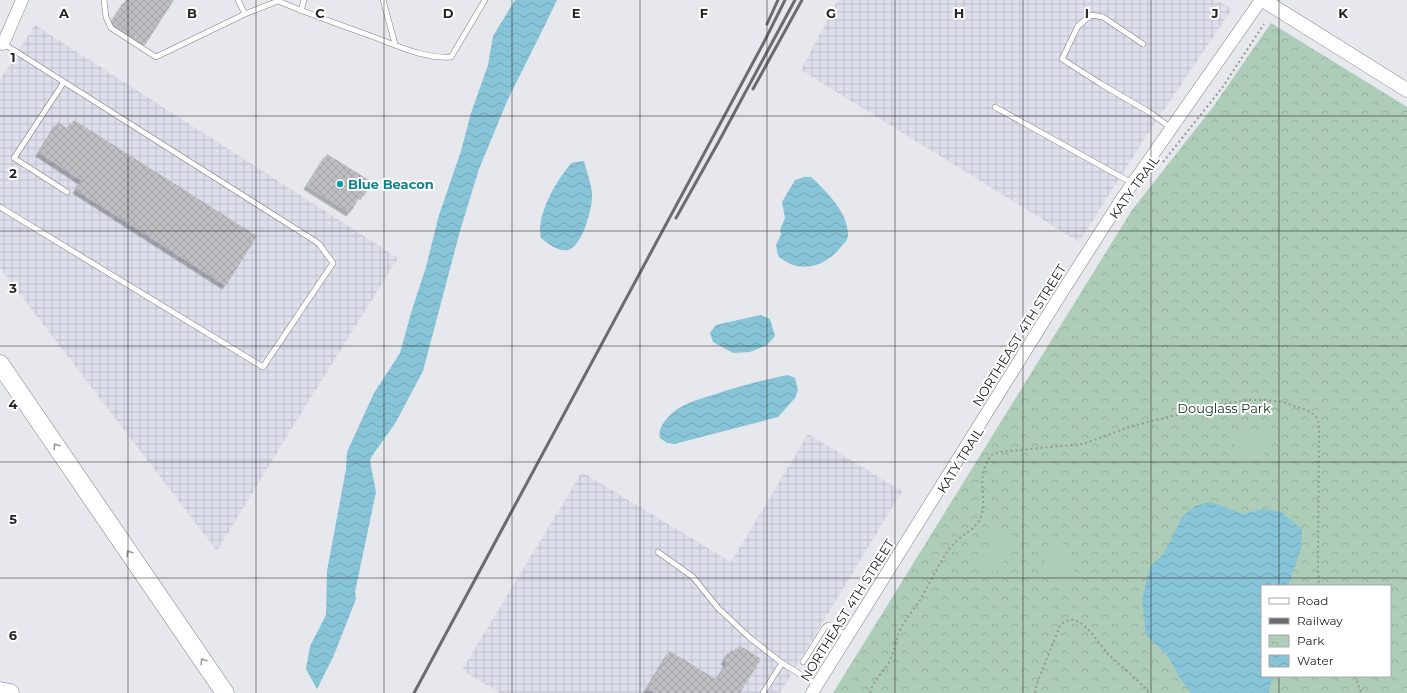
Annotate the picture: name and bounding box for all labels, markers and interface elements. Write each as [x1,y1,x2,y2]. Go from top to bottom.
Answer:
text: A [58,5,70,21]
text: B [187,5,197,21]
text: C [315,5,325,21]
text: D [443,5,454,21]
text: E [572,5,581,21]
text: F [700,5,708,21]
text: G [826,5,836,21]
text: H [954,5,964,21]
text: I [1085,5,1089,21]
text: J [1210,5,1219,21]
text: K [1338,5,1348,21]
text: 1 [10,49,16,65]
street label: KATY TRAIL [1106,152,1163,222]
text: 2 [9,165,17,181]
place label: Blue Beacon [348,176,434,192]
marker: Blue Beacon [335,179,345,189]
street label: NORTHEAST 4TH STREET [969,261,1070,409]
text: 3 [8,280,17,296]
text: 4 [9,396,18,412]
park label: Douglass Park [1177,400,1271,416]
street label: KATY TRAIL [933,424,987,496]
one-way arrow [53,443,61,450]
text: 5 [9,511,17,527]
street label: NORTHEAST 4TH STREET [797,536,898,684]
one-way arrow [127,551,134,558]
legend [1261,585,1391,677]
text: Road [1297,593,1328,608]
text: Railway [1297,613,1343,628]
text: 6 [9,627,18,643]
text: Park [1297,633,1325,648]
text: Water [1297,653,1334,668]
one-way arrow [200,658,208,665]

